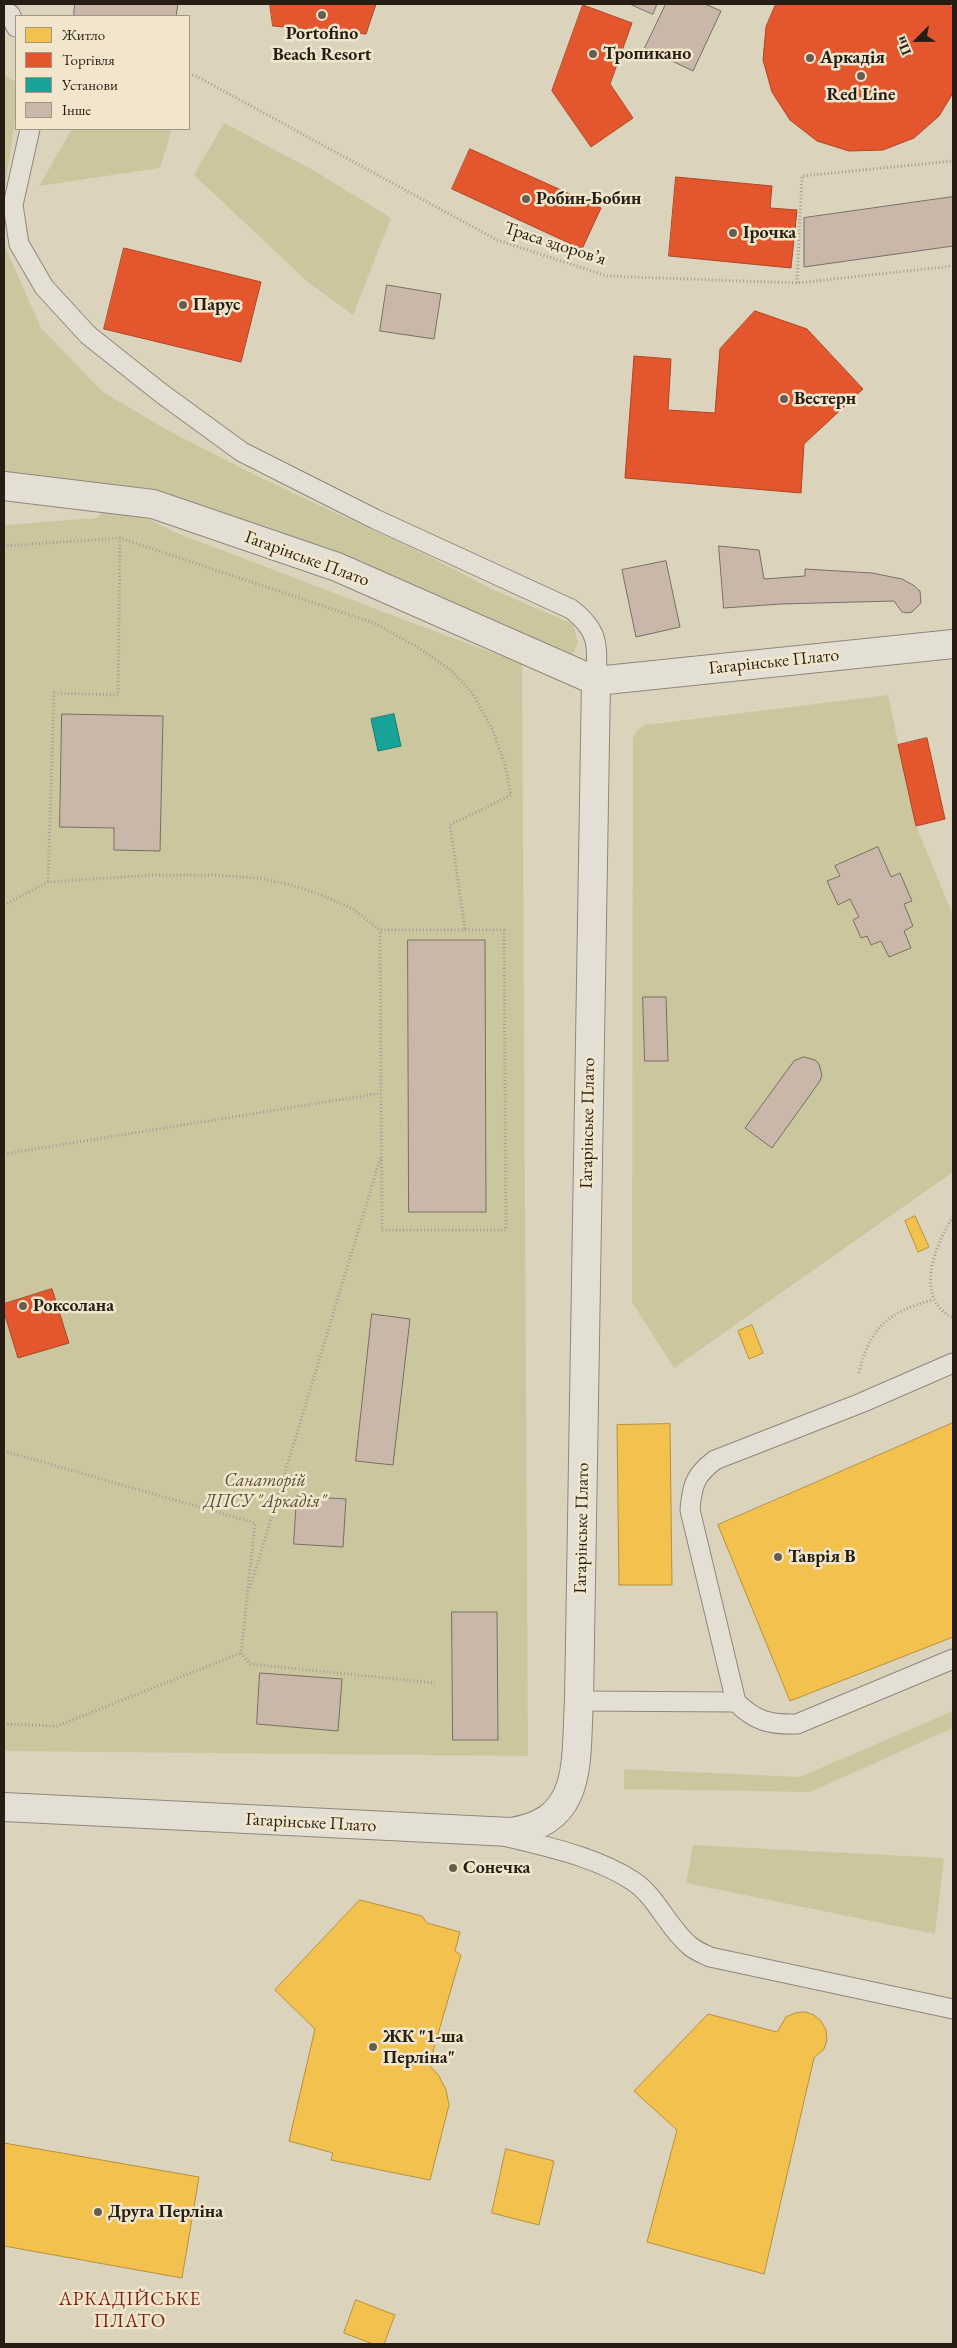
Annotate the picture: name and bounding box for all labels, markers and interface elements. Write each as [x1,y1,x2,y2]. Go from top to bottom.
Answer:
marker: Portofino Beach Resort [316,9,328,21]
legend [15,15,190,130]
north arrow [892,15,942,65]
place label: Portofino Beach Resort [272,23,372,66]
text: Житло [62,25,105,44]
text: Пн [891,34,915,58]
place label: Тропикано [603,43,691,65]
place label: Аркадія [820,47,885,69]
marker: Тропикано [587,48,599,60]
text: Торгівля [62,50,115,69]
marker: Аркадія [804,52,816,64]
marker: Red Line [855,70,867,82]
text: Установи [62,75,118,94]
place label: Red Line [827,84,895,106]
text: Інше [62,100,91,119]
place label: Робин-Бобин [536,188,642,210]
marker: Робин-Бобин [520,193,532,205]
street label: Траса здоров’я [501,217,609,271]
place label: Ірочка [743,222,796,244]
marker: Ірочка [727,227,739,239]
place label: Парус [193,294,240,316]
marker: Парус [177,299,189,311]
place label: Вестерн [794,388,856,410]
marker: Вестерн [778,393,790,405]
street label: Гагарінське Плато [242,526,372,592]
street label: Гагарінське Плато [708,644,840,680]
street label: Гагарінське Плато [576,1057,600,1189]
place label: Роксолана [33,1295,114,1317]
marker: Роксолана [17,1300,29,1312]
street label: Гагарінське Плато [570,1462,594,1594]
park label: Санаторій ДПСУ "Аркадія" [204,1470,326,1512]
place label: Таврія В [788,1546,856,1568]
marker: Таврія В [772,1551,784,1563]
street label: Гагарінське Плато [245,1809,377,1837]
place label: Сонечка [463,1857,530,1879]
marker: Сонечка [447,1862,459,1874]
place label: ЖК "1-ша Перліна" [383,2026,464,2068]
marker: ЖК "1-ша Перліна" [367,2041,379,2053]
place label: Друга Перліна [108,2201,223,2223]
marker: Друга Перліна [92,2206,104,2218]
district label: АРКАДІЙСЬКЕ ПЛАТО [57,2289,203,2333]

